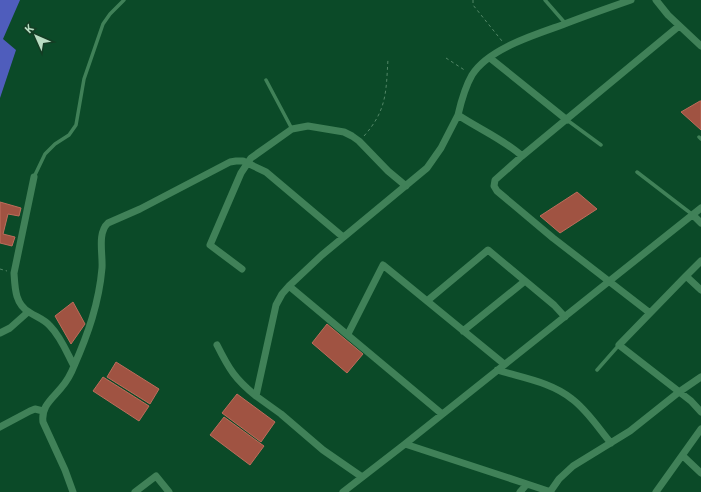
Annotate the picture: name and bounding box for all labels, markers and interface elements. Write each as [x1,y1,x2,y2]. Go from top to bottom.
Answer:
north arrow [16,16,56,56]
text: K [21,20,37,36]

